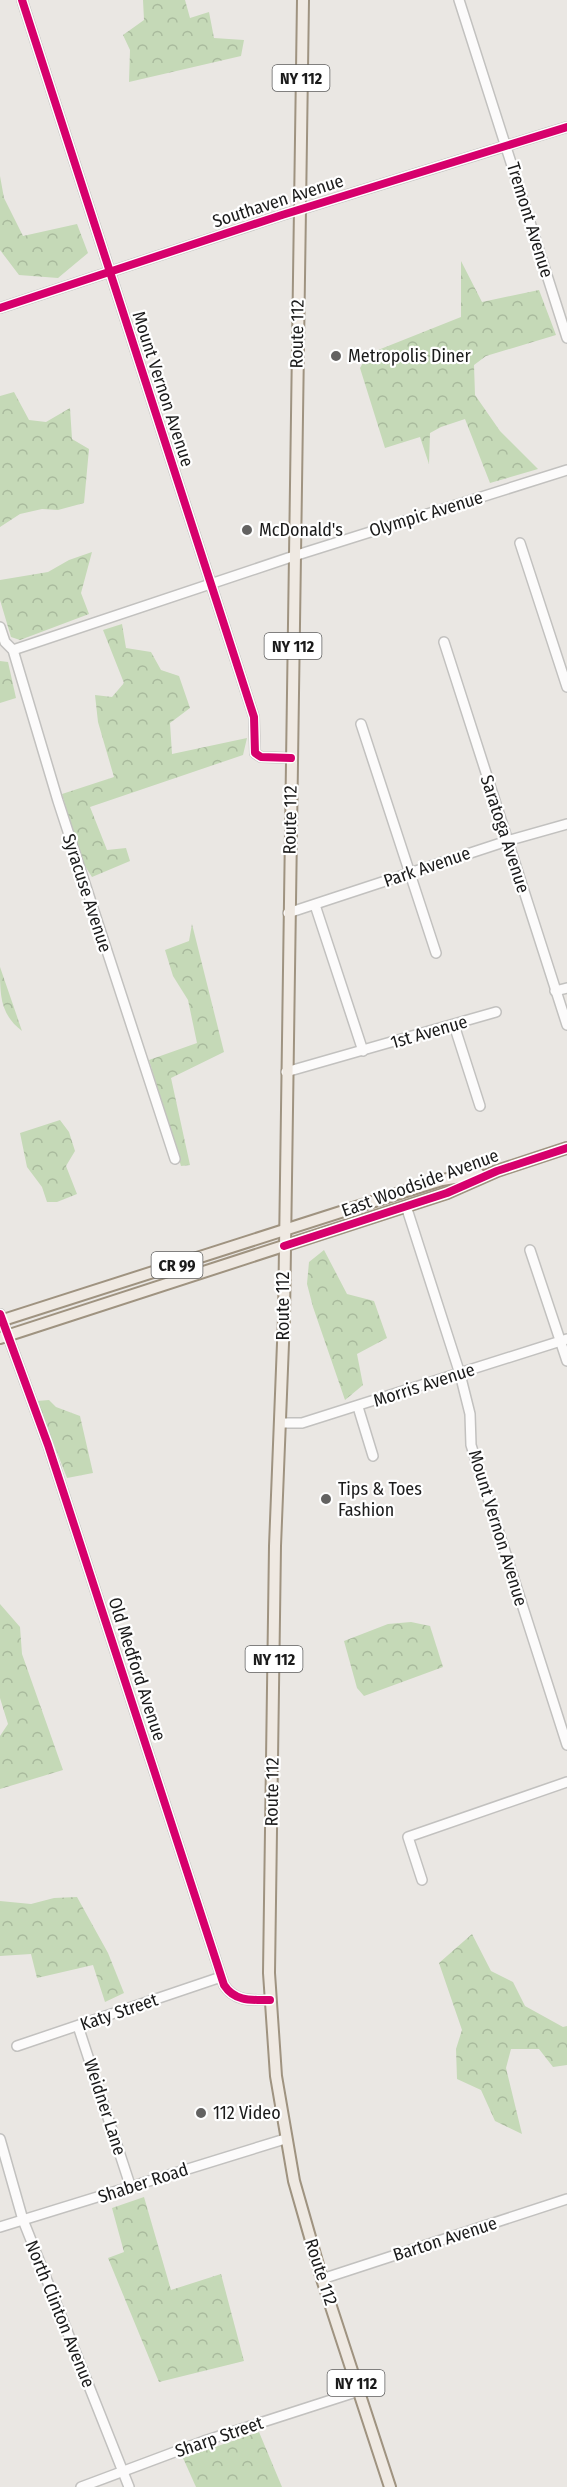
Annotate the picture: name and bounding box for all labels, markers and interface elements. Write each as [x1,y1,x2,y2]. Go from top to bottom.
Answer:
road number: NY 112 [272,65,330,91]
street label: Tremont Avenue [502,160,558,280]
street label: Southaven Avenue [210,169,346,233]
street label: Route 112 [285,299,309,369]
street label: Mount Vernon Avenue [128,309,199,469]
place label: Metropolis Diner [348,345,471,367]
marker: Metropolis Diner [329,349,343,363]
street label: Olympic Avenue [366,486,486,542]
place label: McDonald's [259,519,343,541]
marker: McDonald's [240,523,254,537]
road number: NY 112 [264,633,322,659]
street label: Saratoga Avenue [476,772,534,896]
street label: Route 112 [278,785,302,855]
street label: Syracuse Avenue [58,831,117,955]
street label: Park Avenue [381,842,473,892]
street label: 1st Avenue [388,1011,470,1053]
street label: East Woodside Avenue [338,1144,502,1222]
road number: CR 99 [152,1252,202,1278]
street label: Route 112 [272,1271,294,1340]
street label: Morris Avenue [370,1358,478,1412]
street label: Mount Vernon Avenue [464,1447,532,1609]
place label: Tips & Toes Fashion [338,1478,422,1521]
marker: Tips & Toes Fashion [319,1492,333,1506]
street label: Old Medford Avenue [103,1594,171,1744]
road number: NY 112 [246,1646,302,1672]
street label: Route 112 [260,1757,284,1827]
street label: Katy Street [77,1988,161,2036]
street label: Weidner Lane [79,2056,131,2158]
place label: 112 Video [213,2102,281,2124]
marker: 112 Video [194,2106,208,2120]
street label: Shaber Road [95,2158,191,2208]
street label: Barton Avenue [390,2212,500,2266]
street label: Route 112 [300,2236,342,2308]
street label: North Clinton Avenue [20,2237,100,2391]
road number: NY 112 [328,2370,385,2396]
street label: Sharp Street [172,2412,266,2462]

